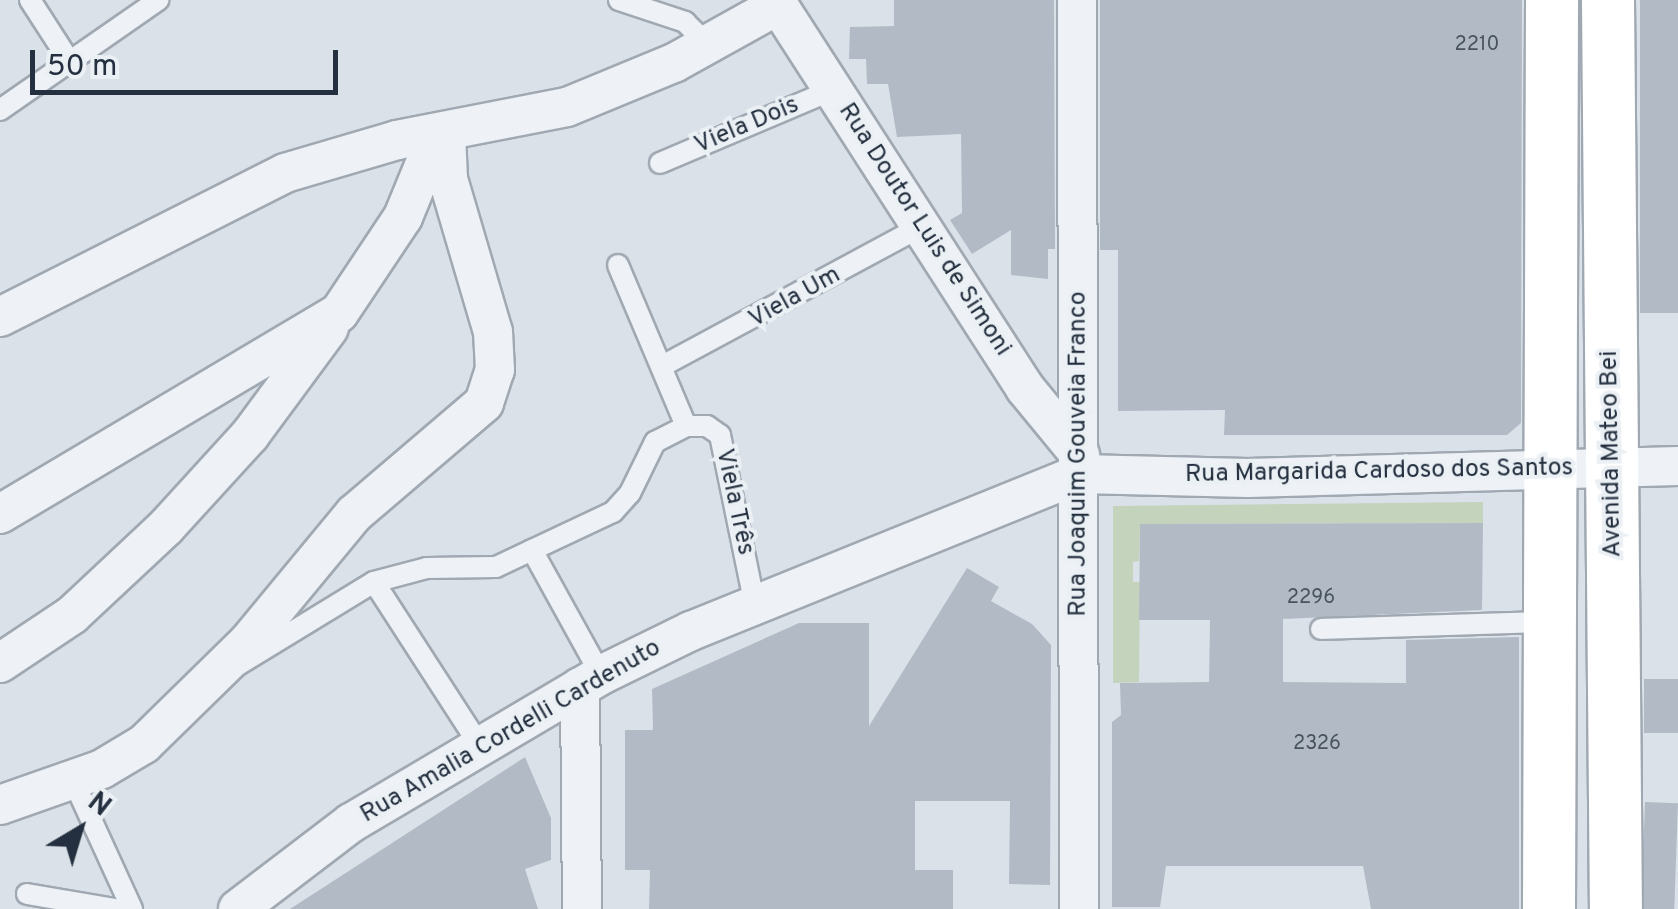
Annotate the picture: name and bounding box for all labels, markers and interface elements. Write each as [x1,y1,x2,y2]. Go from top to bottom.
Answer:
scale bar [35,30,342,92]
house number: 2210 [1455,33,1499,57]
text: 50 m [47,49,117,86]
street label: Viela Dois [690,91,804,161]
street label: Rua Doutor Luis de Simoni [831,98,1017,362]
street label: Viela Um [744,261,846,335]
street label: Rua Joaquim Gouveia Franco [1064,291,1094,617]
street label: Avenida Mateo Bei [1595,350,1629,558]
street label: Viela Três [708,446,760,558]
street label: Rua Margarida Cardoso dos Santos [1185,454,1573,490]
house number: 2296 [1287,586,1335,610]
street label: Rua Amalia Cordelli Cardenuto [355,633,667,831]
house number: 2326 [1293,732,1341,756]
north arrow [30,779,130,879]
text: N [79,785,117,826]

